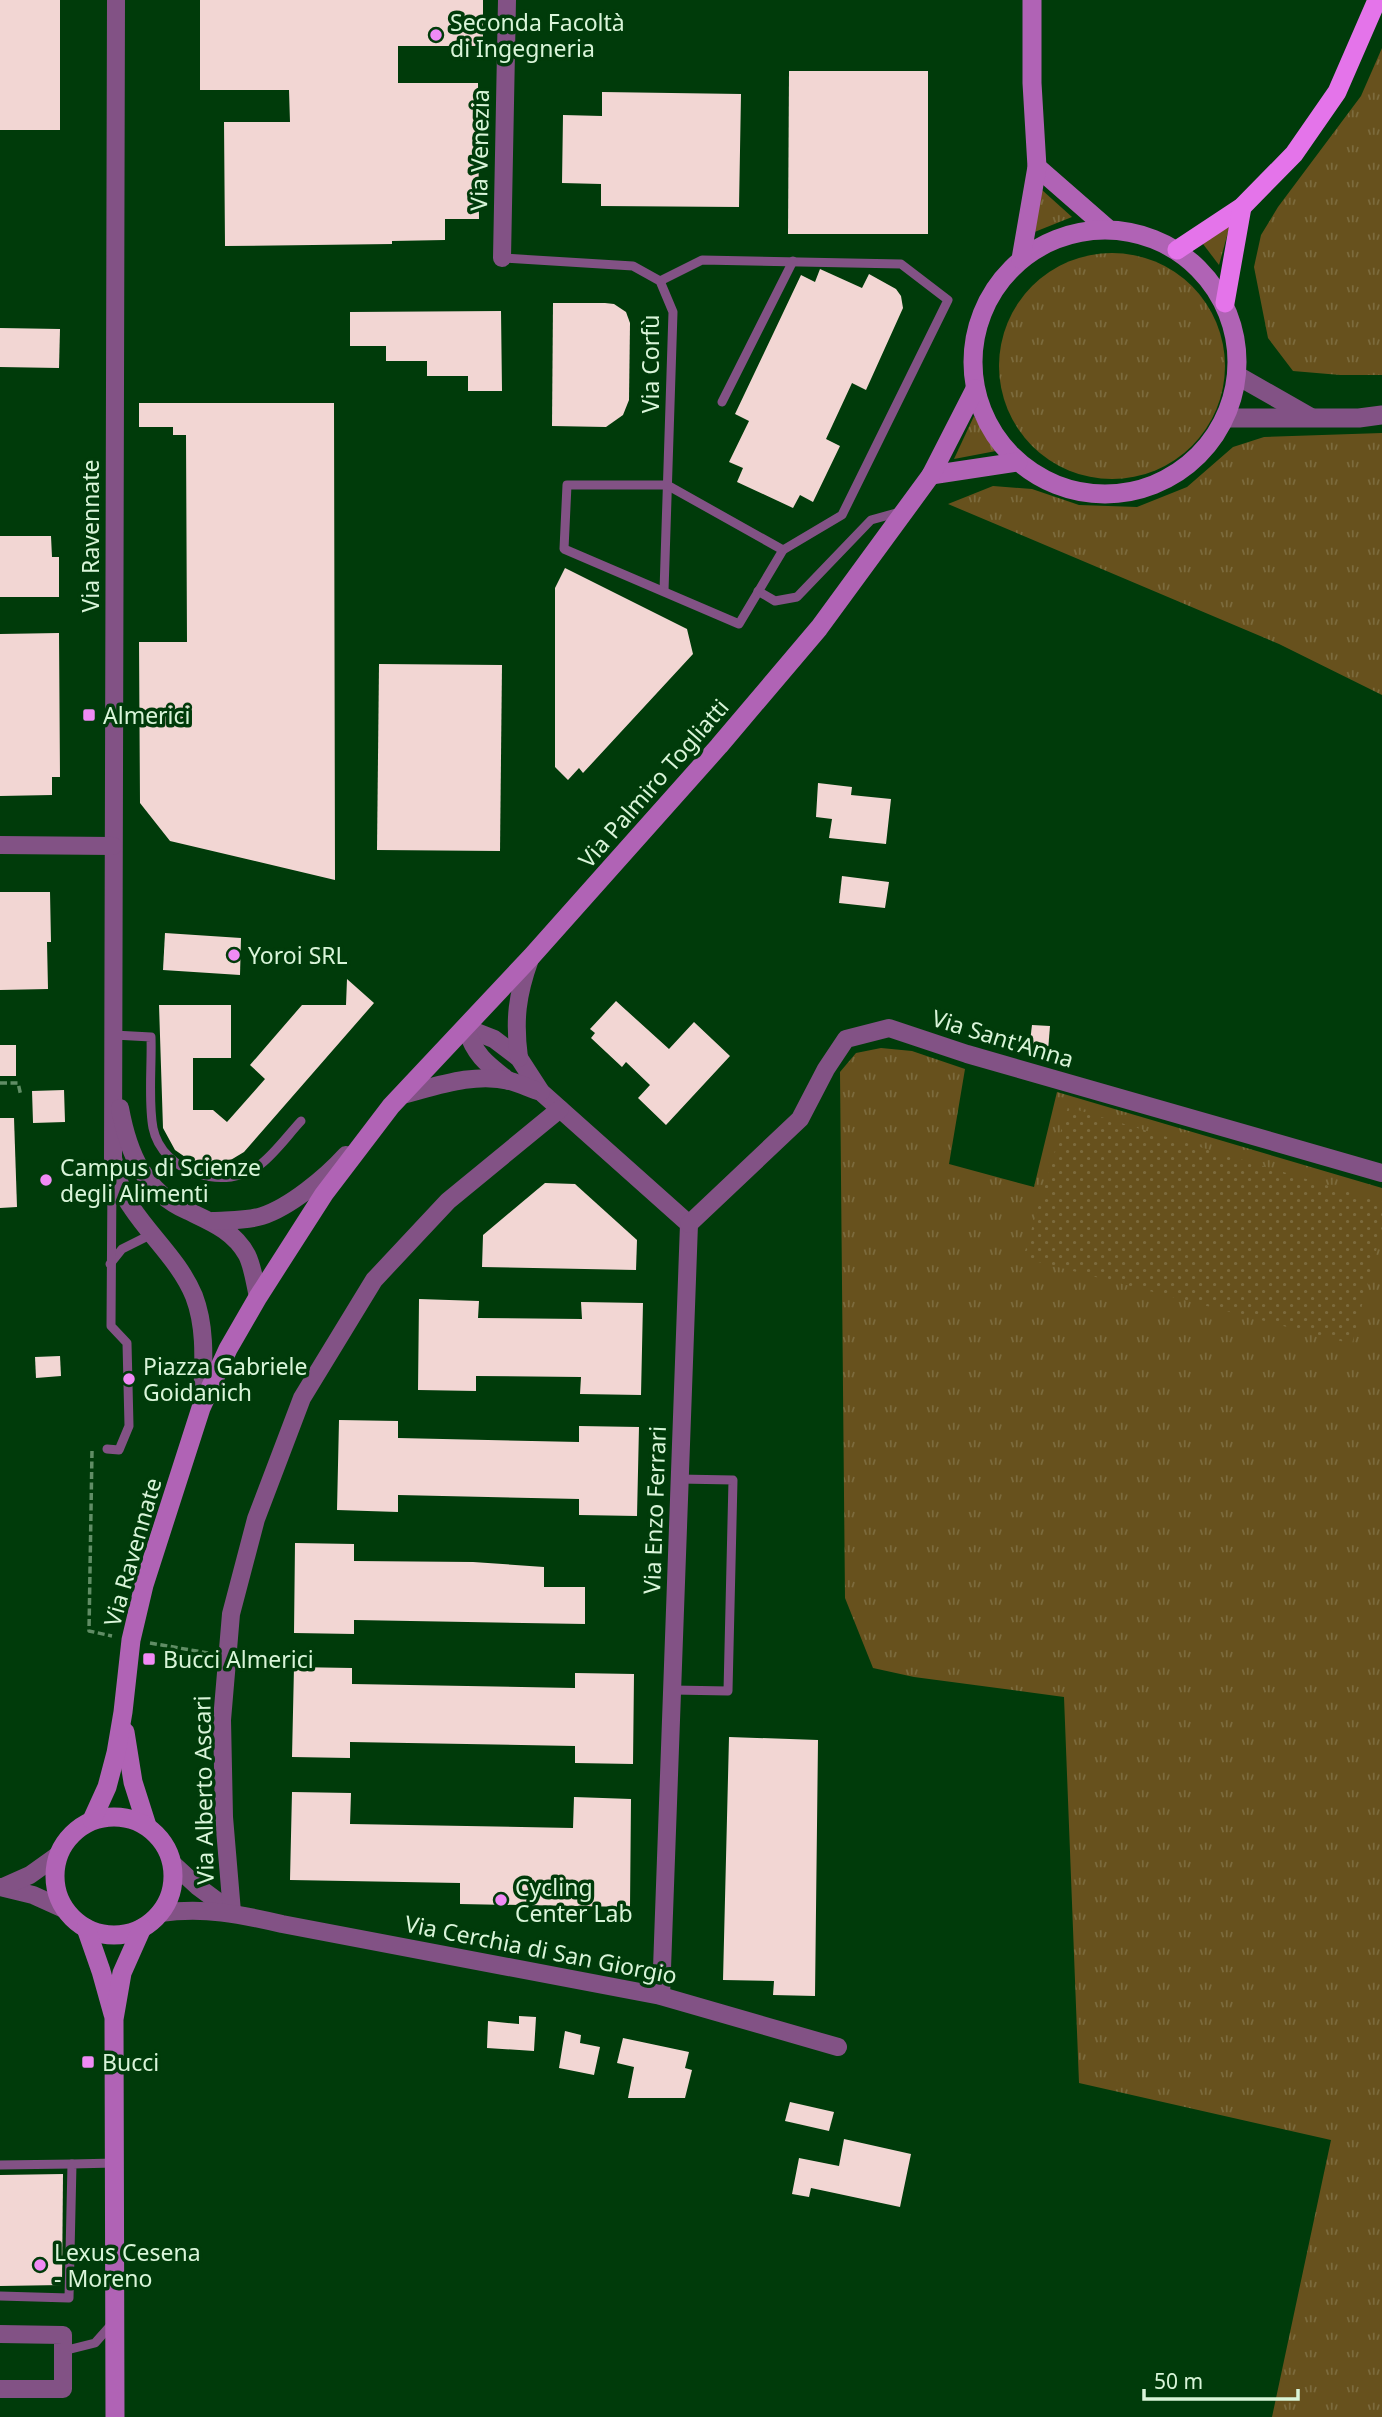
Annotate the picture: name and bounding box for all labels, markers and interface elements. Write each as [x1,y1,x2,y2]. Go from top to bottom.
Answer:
place label: Seconda Facoltà di Ingegneria [450,6,625,64]
marker: Seconda Facoltà di Ingegneria [428,27,444,43]
street label: Via Venezia [462,89,496,211]
street label: Via Corfù [634,315,666,413]
street label: Via Ravennate [74,459,106,613]
street label: Via Palmiro Togliatti [571,692,735,874]
place label: Almerici [103,699,191,731]
marker: Almerici [81,707,97,723]
place label: Yoroi SRL [248,939,348,971]
marker: Yoroi SRL [226,947,242,963]
street label: Via Sant'Anna [928,1001,1078,1075]
place label: Campus di Scienze degli Alimenti [60,1151,261,1209]
marker: Campus di Scienze degli Alimenti [38,1172,54,1188]
place label: Piazza Gabriele Goidanich [143,1350,307,1408]
marker: Piazza Gabriele Goidanich [121,1371,137,1387]
street label: Via Enzo Ferrari [635,1425,673,1595]
street label: Via Ravennate [96,1474,168,1630]
place label: Bucci Almerici [163,1643,314,1675]
marker: Bucci Almerici [141,1651,157,1667]
street label: Via Alberto Ascari [185,1695,221,1885]
place label: Cycling Center Lab [515,1871,633,1929]
marker: Cycling Center Lab [493,1892,509,1908]
street label: Via Cerchia di San Giorgio [402,1907,680,1991]
place label: Bucci [102,2046,159,2078]
marker: Bucci [80,2054,96,2070]
place label: Lexus Cesena - Moreno [54,2236,201,2294]
marker: Lexus Cesena - Moreno [32,2257,48,2273]
scale bar [1144,2358,1298,2402]
text: 50 m [1154,2367,1203,2395]

